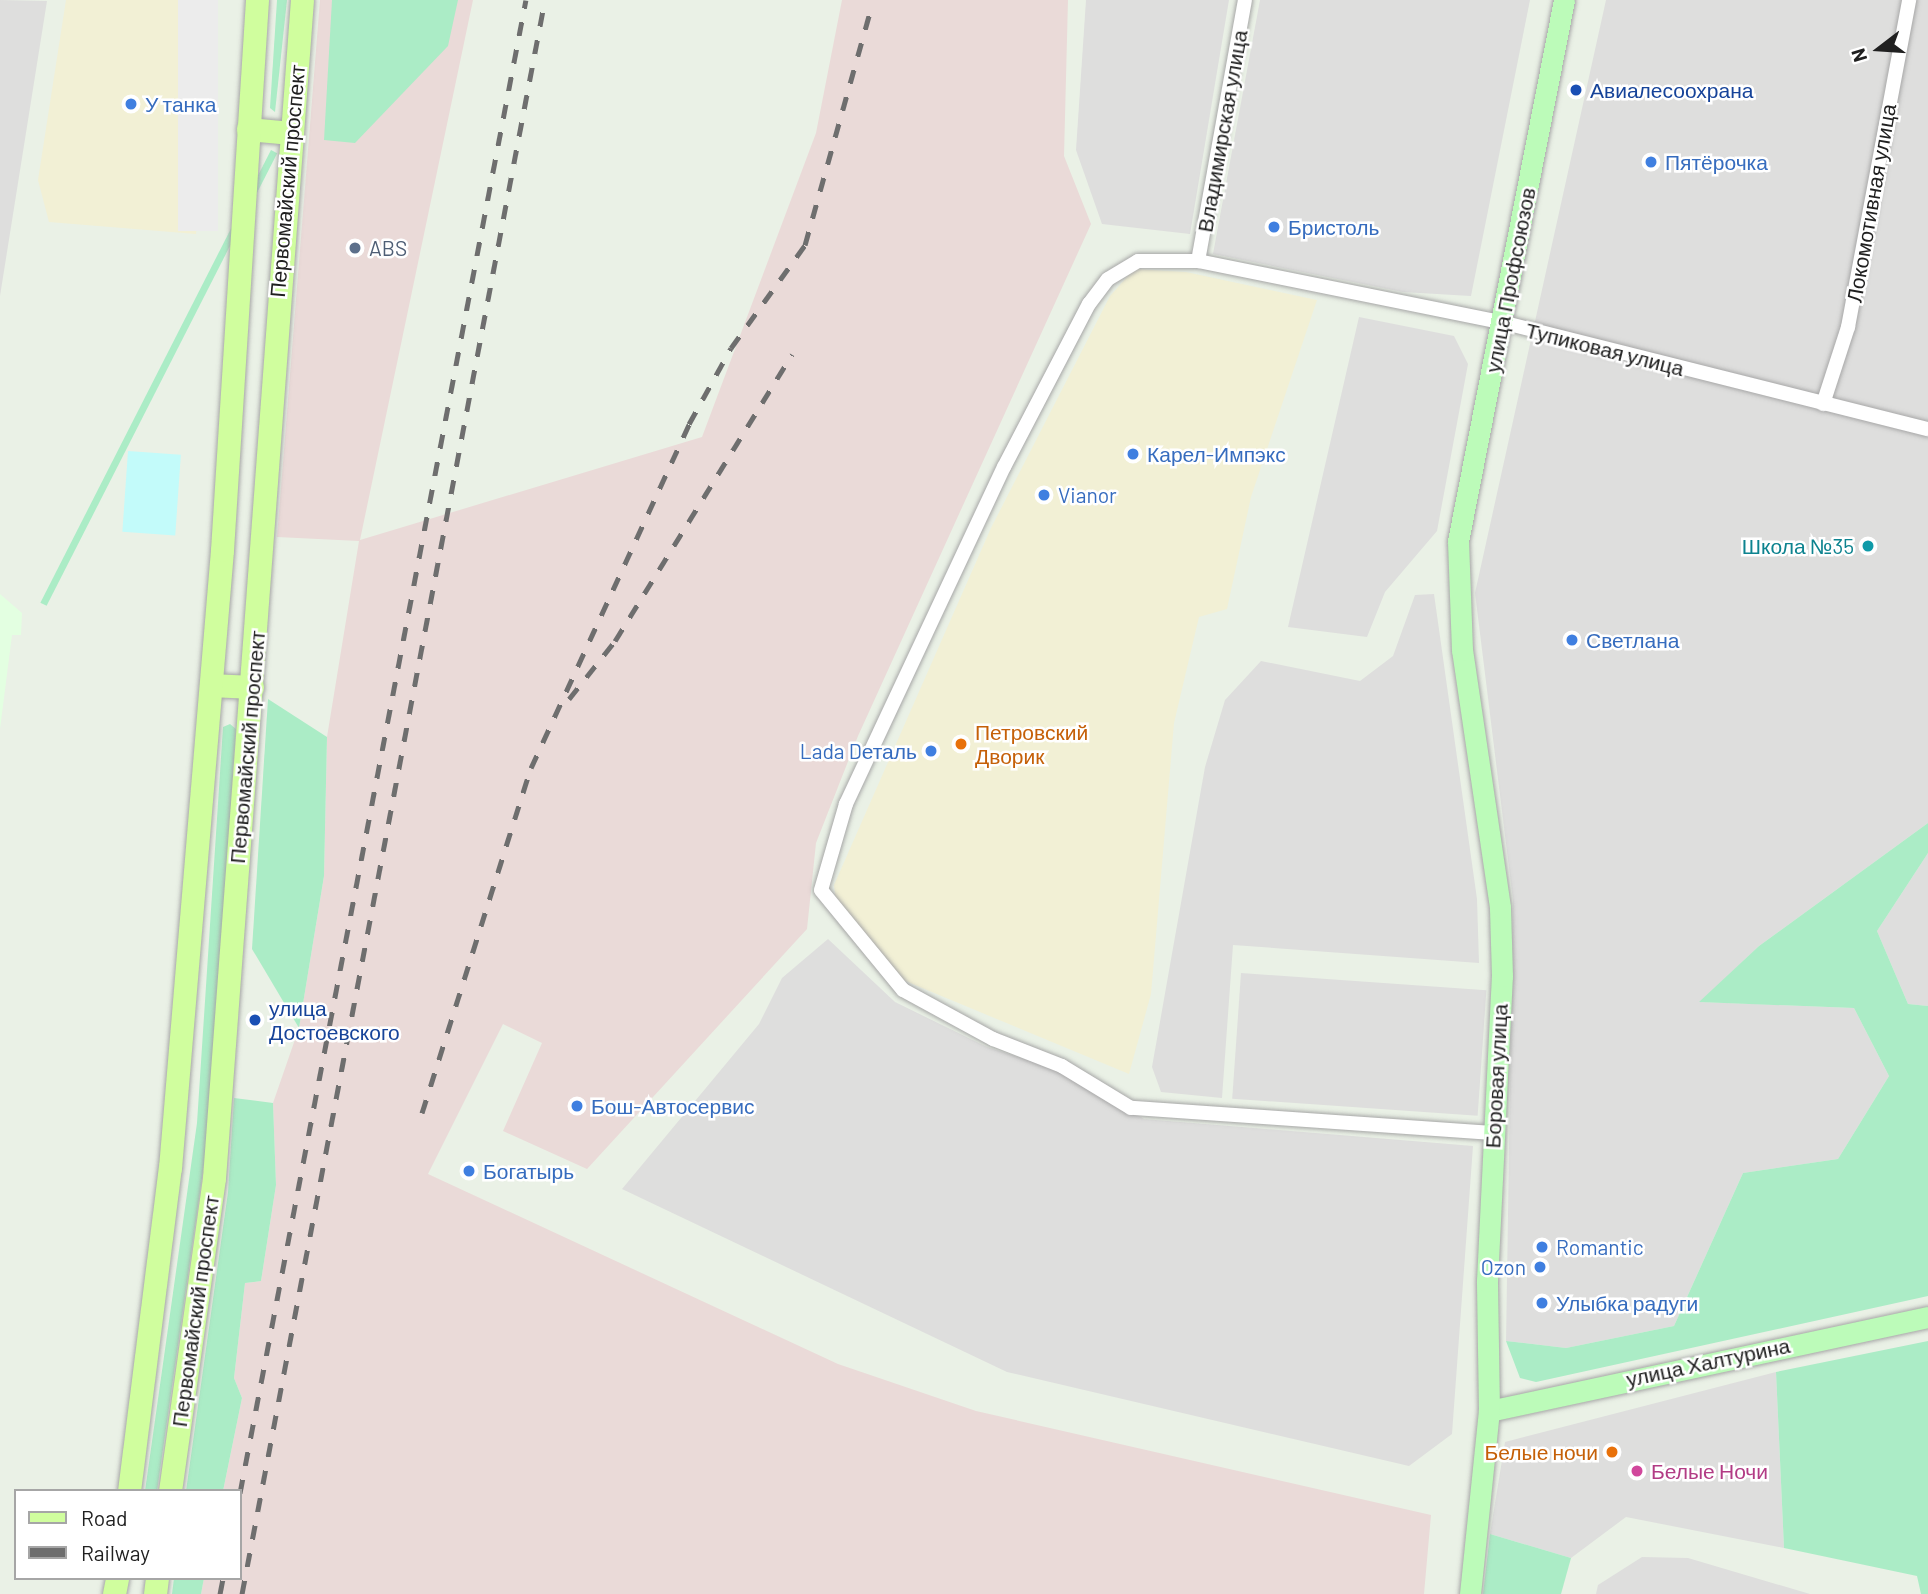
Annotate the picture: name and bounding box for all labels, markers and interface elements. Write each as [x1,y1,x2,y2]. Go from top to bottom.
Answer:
north arrow [1844,14,1914,84]
street label: Владимирская улица [1192,28,1252,234]
text: N [1846,46,1871,65]
street label: Первомайский проспект [264,64,310,298]
place label: Авиалесоохрана [1590,77,1753,103]
marker: Авиалесоохрана [1568,82,1584,98]
place label: У танка [145,91,217,117]
marker: У танка [123,96,139,112]
street label: Локомотивная улица [1841,102,1901,304]
place label: Пятёрочка [1665,149,1768,175]
marker: Пятёрочка [1643,154,1659,170]
street label: улица Профсоюзов [1480,185,1540,375]
place label: Бристоль [1288,214,1379,240]
marker: Бристоль [1266,219,1282,235]
place label: ABS [369,235,407,261]
marker: ABS [347,240,363,256]
street label: Тупиковая улица [1523,317,1687,381]
place label: Карел-Импэкс [1147,441,1286,467]
marker: Карел-Импэкс [1125,446,1141,462]
place label: Vianor [1058,482,1117,508]
marker: Vianor [1036,487,1052,503]
place label: Школа №35 [1742,533,1854,559]
marker: Школа №35 [1860,538,1876,554]
place label: Светлана [1586,627,1679,653]
street label: Первомайский проспект [224,630,270,864]
marker: Светлана [1564,632,1580,648]
place label: Петровский Дворик [975,719,1088,769]
marker: Петровский Дворик [953,736,969,752]
place label: Lada Dеталь [800,738,917,764]
marker: Lada Dеталь [923,743,939,759]
place label: улица Достоевского [269,995,400,1045]
street label: Боровая улица [1480,1003,1512,1149]
marker: улица Достоевского [247,1012,263,1028]
place label: Бош-Автосервис [591,1093,755,1119]
marker: Бош-Автосервис [569,1098,585,1114]
place label: Богатырь [483,1158,574,1184]
marker: Богатырь [461,1163,477,1179]
street label: Первомайский проспект [166,1194,224,1428]
place label: Romantic [1556,1234,1644,1260]
marker: Romantic [1534,1239,1550,1255]
place label: Ozon [1481,1254,1526,1280]
marker: Ozon [1532,1259,1548,1275]
place label: Улыбка радуги [1556,1290,1698,1316]
marker: Улыбка радуги [1534,1295,1550,1311]
street label: улица Халтурина [1624,1332,1792,1392]
place label: Белые ночи [1485,1439,1598,1465]
marker: Белые ночи [1604,1444,1620,1460]
place label: Белые Ночи [1651,1458,1768,1484]
marker: Белые Ночи [1629,1463,1645,1479]
legend [14,1489,242,1580]
text: Road [81,1505,127,1530]
text: Railway [81,1540,150,1565]

